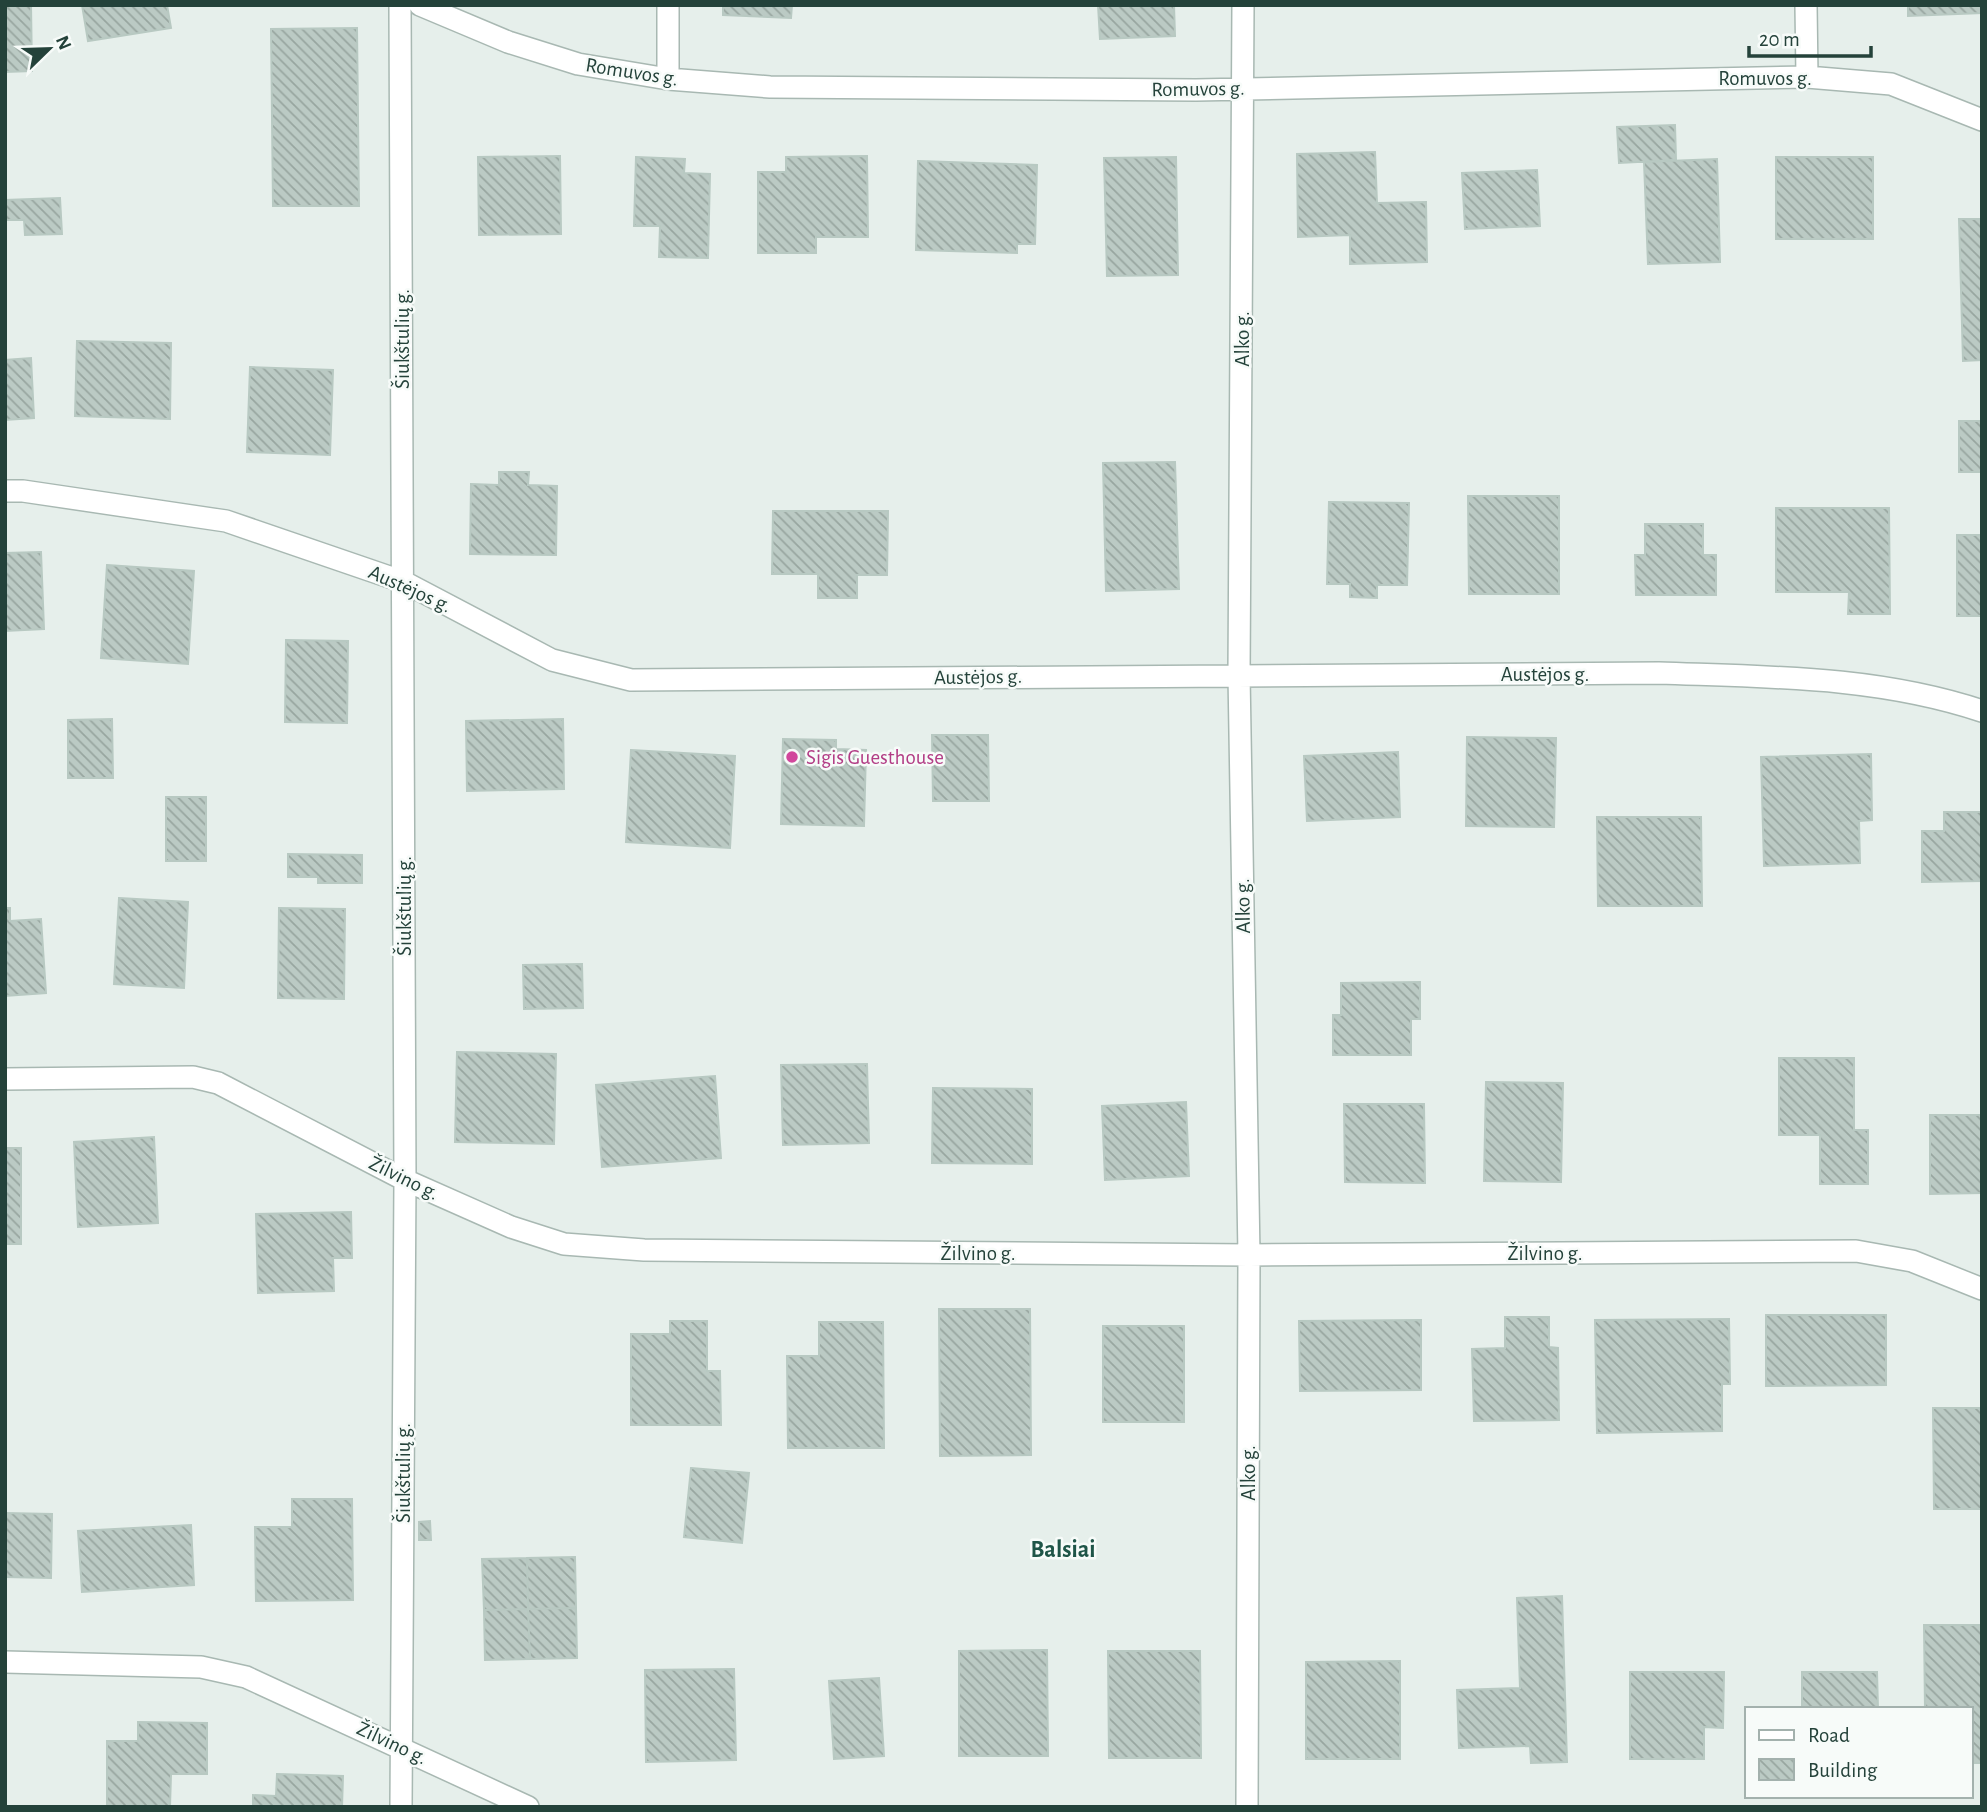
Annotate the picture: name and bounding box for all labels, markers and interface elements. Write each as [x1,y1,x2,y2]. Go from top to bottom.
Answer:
north arrow [14,14,84,84]
scale bar [1749,14,1871,58]
text: 20 m [1759,29,1800,50]
text: N [52,33,75,53]
street label: Romuvos g. [584,54,680,90]
street label: Romuvos g. [1718,68,1812,89]
street label: Romuvos g. [1151,78,1245,100]
street label: Šiukštulių g. [390,289,413,389]
street label: Alko g. [1232,311,1253,367]
street label: Austėjos g. [365,561,455,617]
street label: Austėjos g. [1501,664,1589,685]
street label: Austėjos g. [934,666,1022,688]
place label: Sigis Guesthouse [806,747,944,768]
marker: Sigis Guesthouse [784,749,800,765]
street label: Šiukštulių g. [392,856,415,956]
street label: Alko g. [1232,878,1254,934]
street label: Žilvino g. [366,1150,443,1204]
street label: Žilvino g. [941,1241,1015,1264]
street label: Žilvino g. [1508,1241,1582,1264]
street label: Šiukštulių g. [391,1423,414,1523]
street label: Alko g. [1238,1445,1259,1501]
district label: Balsiai [1030,1538,1096,1562]
legend [1745,1707,1973,1798]
street label: Žilvino g. [354,1716,431,1768]
text: Road [1808,1725,1850,1746]
text: Building [1808,1760,1878,1781]

